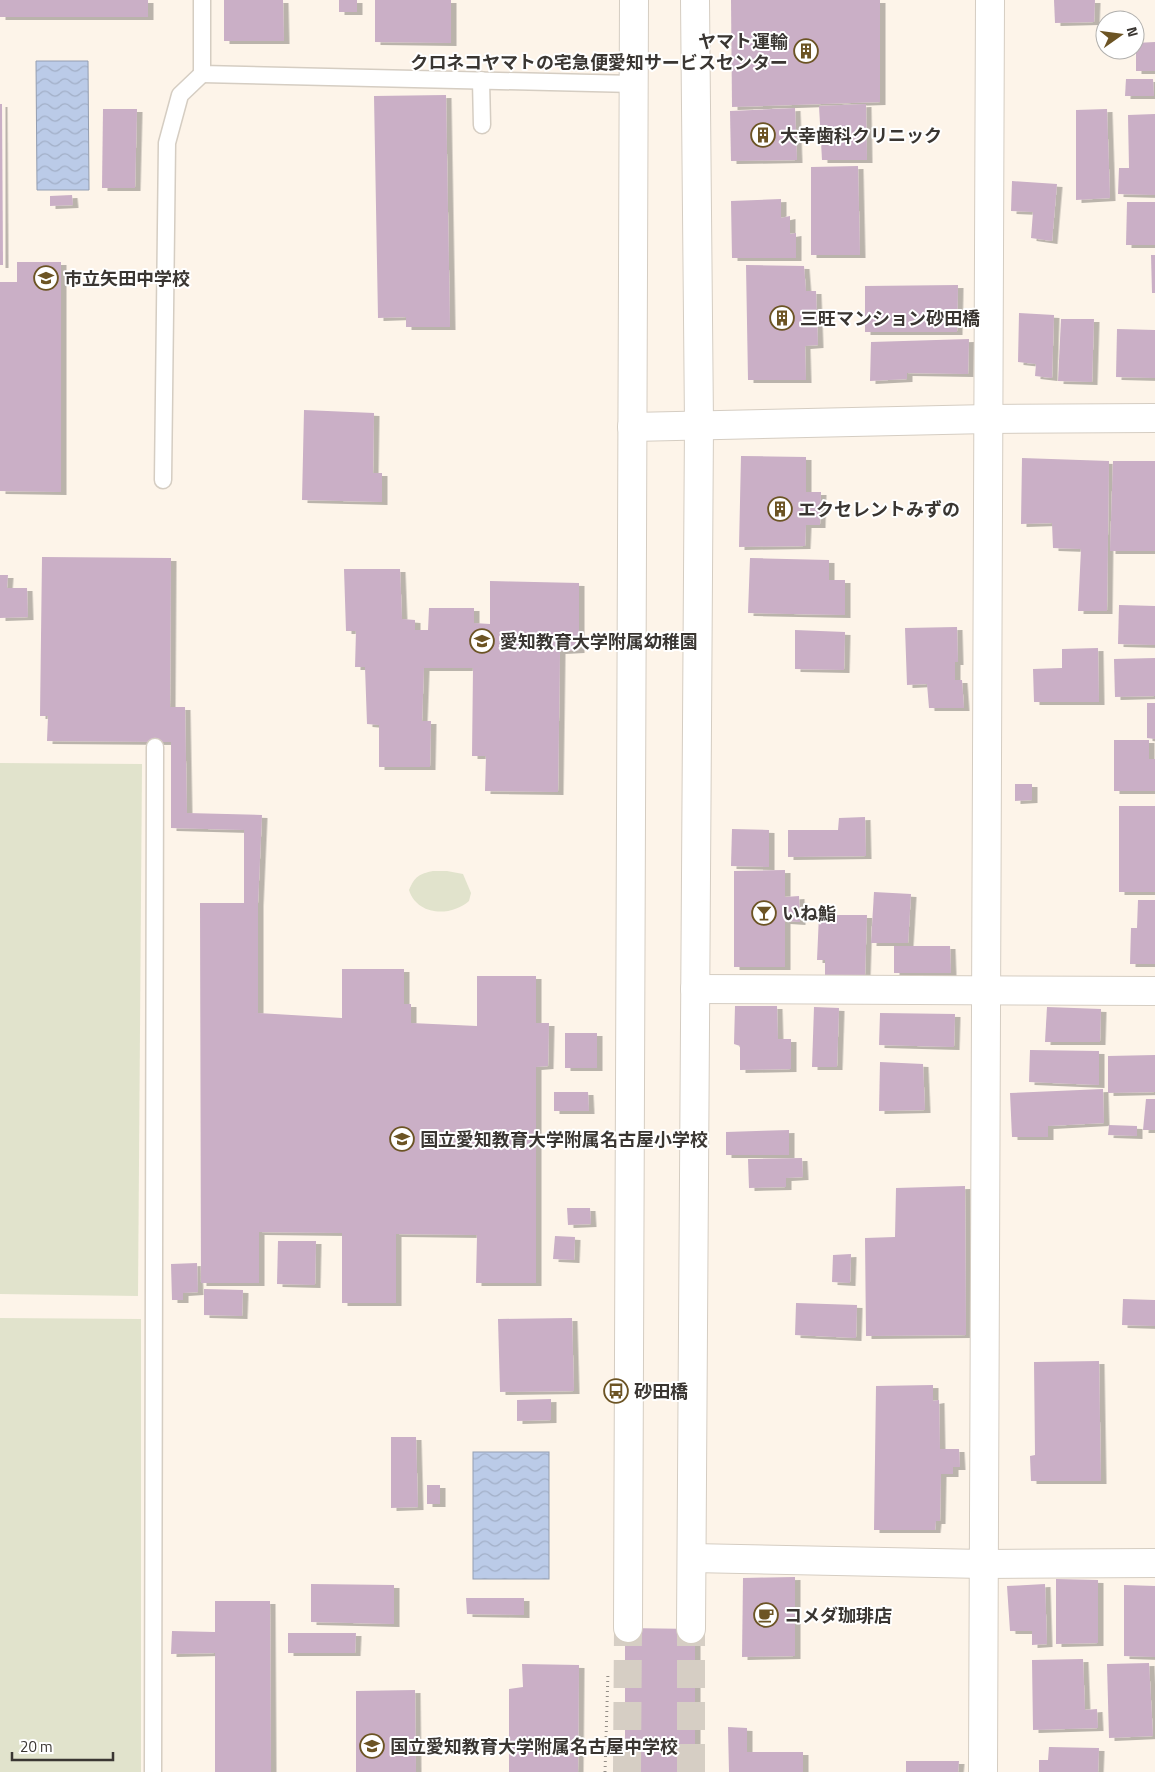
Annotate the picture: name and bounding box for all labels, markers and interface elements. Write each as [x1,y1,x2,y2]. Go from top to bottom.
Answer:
north arrow [1095,10,1145,60]
text: N [1122,24,1144,39]
place label: ヤマト運輸 クロネコヤマトの宅急便愛知サービスセンター [410,28,788,76]
building icon: ヤマト運輸 クロネコヤマトの宅急便愛知サービスセンター [793,38,819,64]
building icon: 大幸歯科クリニック [750,122,776,148]
place label: 大幸歯科クリニック [780,122,942,149]
school or university icon: 市立矢田中学校 [33,265,59,291]
place label: 市立矢田中学校 [64,265,190,292]
building icon: 三旺マンション砂田橋 [769,305,795,331]
place label: 三旺マンション砂田橋 [800,305,980,332]
building icon: エクセレントみずの [767,496,793,522]
place label: エクセレントみずの [798,496,960,523]
school or university icon: 愛知教育大学附属幼稚園 [469,628,495,654]
place label: 愛知教育大学附属幼稚園 [500,628,698,655]
bar icon: いね鮨 [751,900,777,926]
place label: いね鮨 [782,900,836,927]
school or university icon: 国立愛知教育大学附属名古屋小学校 [389,1126,415,1152]
place label: 国立愛知教育大学附属名古屋小学校 [420,1126,708,1153]
bus stop icon: 砂田橋 [603,1378,629,1404]
place label: 砂田橋 [634,1378,688,1405]
cafe icon: コメダ珈琲店 [753,1602,779,1628]
place label: コメダ珈琲店 [784,1602,892,1629]
scale bar [12,1730,114,1762]
school or university icon: 国立愛知教育大学附属名古屋中学校 [359,1733,385,1759]
place label: 国立愛知教育大学附属名古屋中学校 [390,1733,678,1760]
text: 20 m [20,1735,53,1758]

